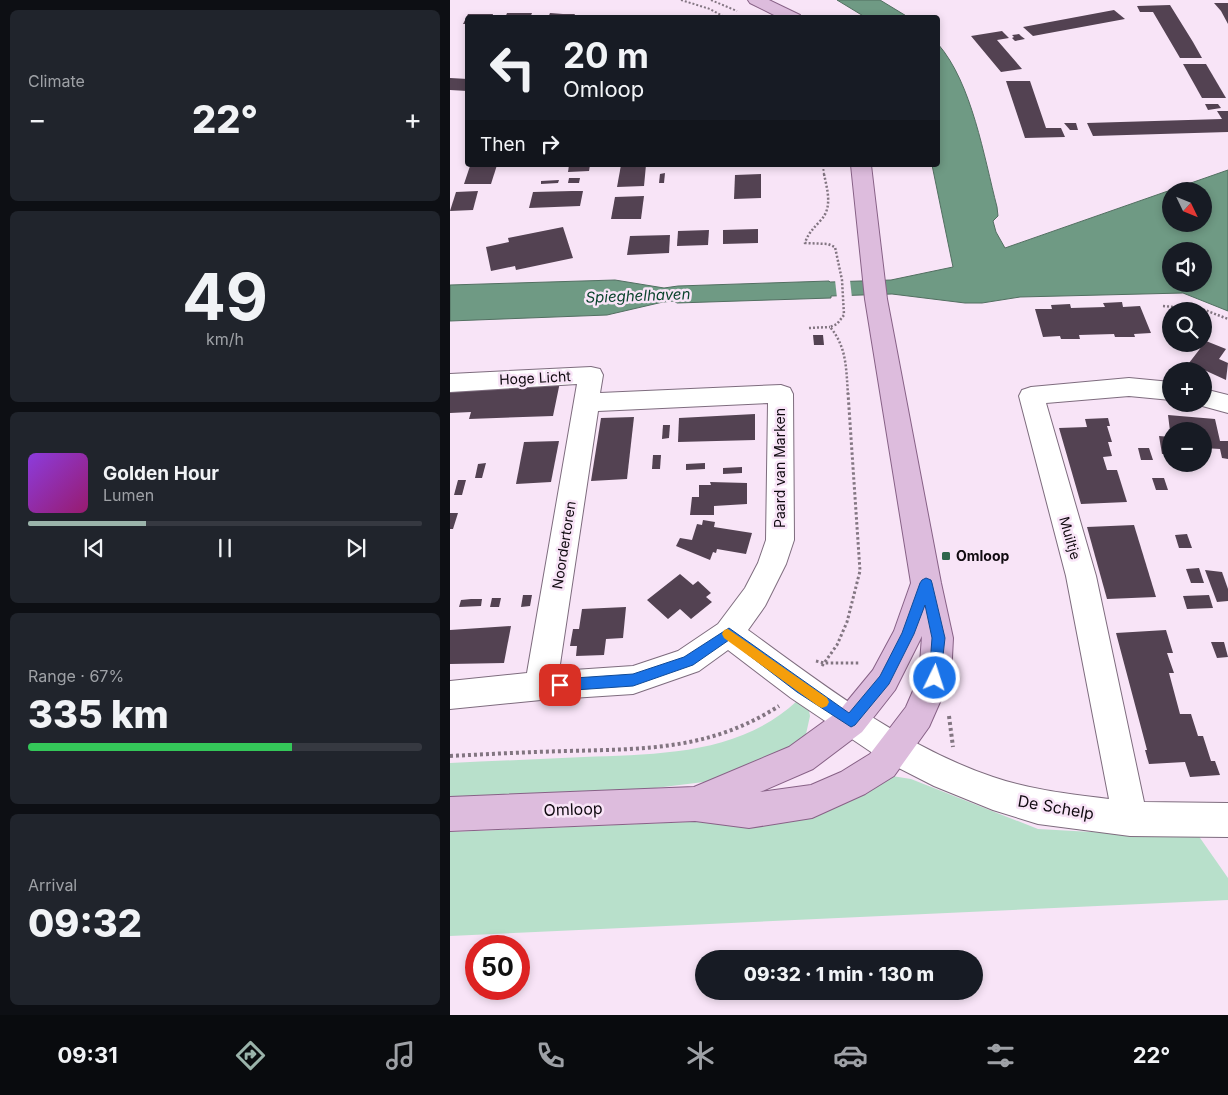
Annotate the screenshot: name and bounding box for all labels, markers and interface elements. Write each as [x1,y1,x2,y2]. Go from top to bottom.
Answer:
text: 20 m [563,34,649,76]
icon: left [480,35,545,100]
text: Climate [28,71,85,91]
text: Omloop [563,76,644,102]
text: 22° [192,96,258,142]
text: − [28,102,47,136]
text: + [403,102,422,136]
icon: right [536,130,564,158]
text: Then [480,133,526,156]
north arrow [1162,182,1212,232]
map controls [1162,182,1212,472]
button: sound [1162,242,1212,292]
text: 49 [182,257,268,336]
water label: Spieghelhaven [585,284,691,307]
button: search [1162,302,1212,352]
text: km/h [206,329,244,349]
button: + [1162,362,1212,412]
street label: Hoge Licht [499,367,572,388]
street label: Paard van Marken [771,408,788,528]
button: − [1162,422,1212,472]
text: Golden Hour [103,462,219,485]
text: Lumen [103,485,154,505]
street label: Noordertoren [548,500,579,590]
street label: Muiltje [1056,514,1085,561]
icon: previous [80,534,108,562]
icon: pause [211,534,239,562]
icon: next [342,534,370,562]
place label: Omloop [956,547,1010,564]
marker: Omloop [940,550,952,562]
position arrow [908,651,960,703]
pin [539,664,581,706]
text: Range · 67% [28,666,124,686]
icon: arrive [546,671,574,699]
text: 335 km [28,691,169,737]
street label: De Schelp [1016,790,1096,824]
street label: Omloop [543,798,603,820]
text: Arrival [28,875,77,895]
text: 09:32 [28,900,142,946]
speed limit sign: 50 [465,935,530,1000]
text: 09:32 · 1 min · 130 m [744,963,934,986]
icon: directions [233,1038,268,1073]
icon: music [383,1038,418,1073]
icon: phone [533,1038,568,1073]
icon: climate [683,1038,718,1073]
icon: car [833,1038,868,1073]
icon: filters [983,1038,1018,1073]
text: 09:31 [58,1042,118,1068]
text: 22° [1133,1042,1170,1068]

